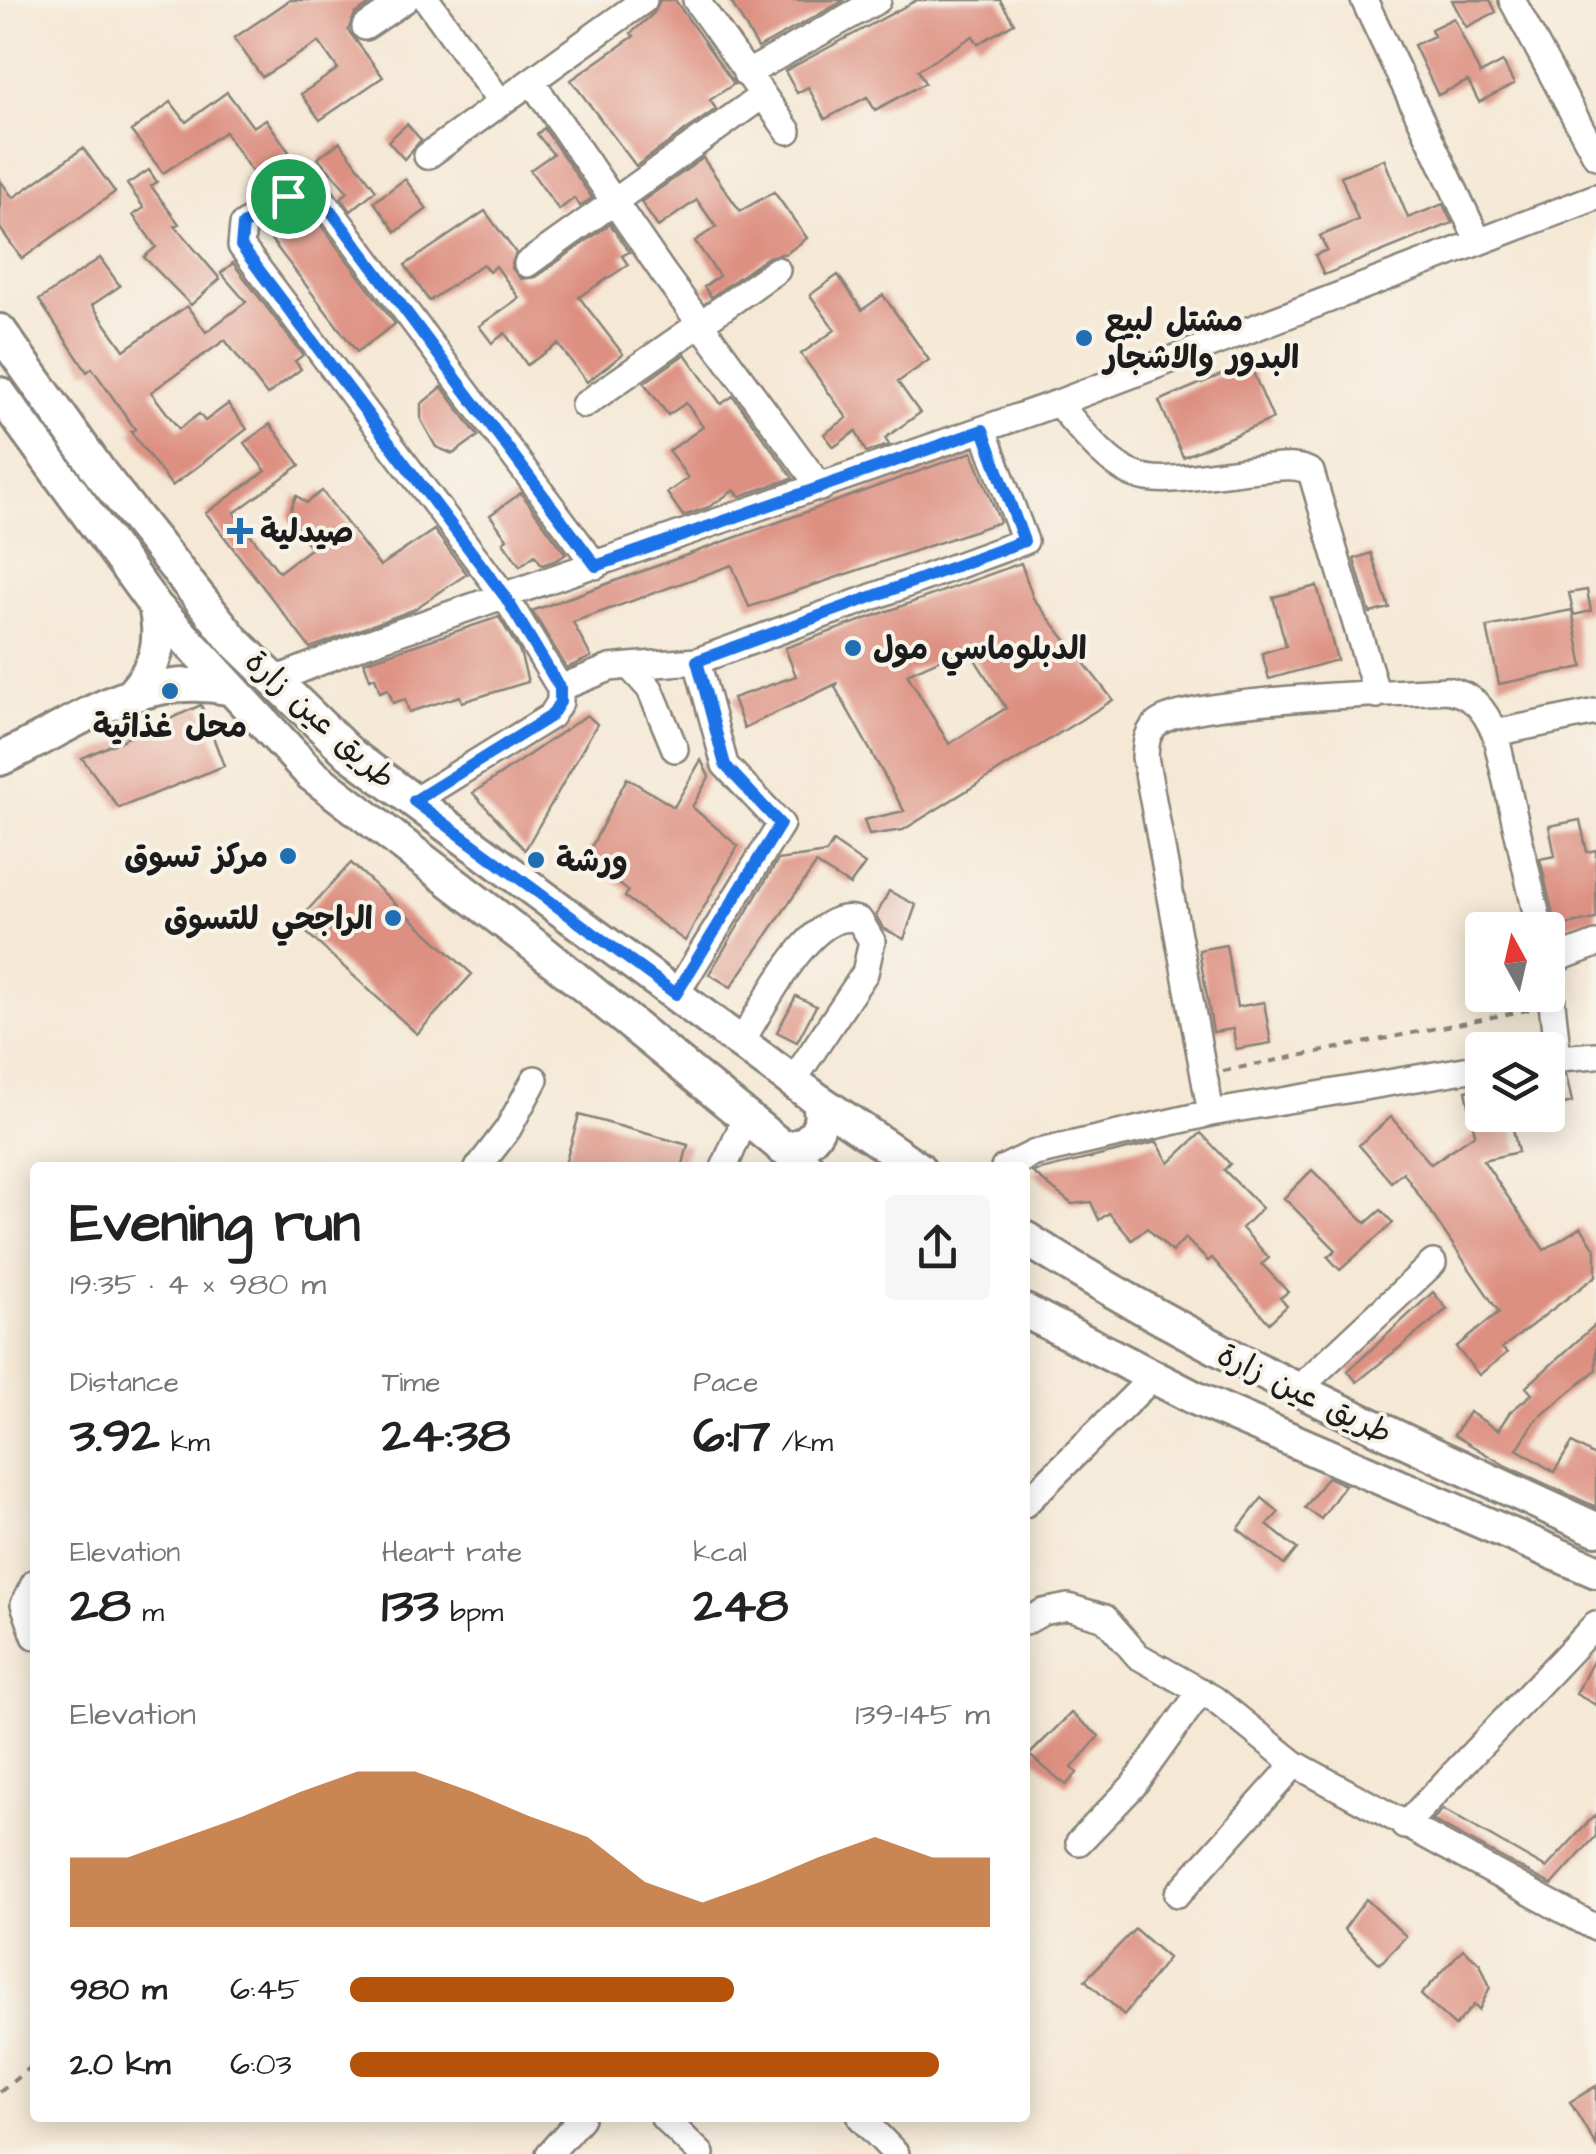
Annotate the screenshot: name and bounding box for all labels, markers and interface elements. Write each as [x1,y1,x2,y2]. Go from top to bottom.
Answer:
pin [246,154,331,239]
icon: arrive [261,169,316,224]
place label: مشتل لبيع البدور والاشجار [1101,299,1299,381]
marker: مشتل لبيع البدور والاشجار [1073,327,1095,349]
place label: صيدلية [260,510,354,555]
marker: صيدلية [229,520,251,542]
place label: الدبلوماسي مول [873,627,1087,677]
marker: الدبلوماسي مول [842,637,864,659]
street label: طريق عين زارة [235,640,405,800]
marker: محل غذائية [159,680,181,702]
place label: محل غذائية [93,705,247,750]
place label: مركز تسوق [124,835,268,880]
place label: ورشة [556,839,628,884]
marker: مركز تسوق [277,845,299,867]
marker: ورشة [525,849,547,871]
place label: الراجحي للتسوق [164,897,373,947]
marker: الراجحي للتسوق [382,907,404,929]
north arrow [1465,912,1565,1012]
map controls [1465,912,1565,1132]
button: layers [1465,1032,1565,1132]
text: Evening run [70,1186,360,1262]
button: share [885,1195,990,1300]
text: 19:35 · 4 × 980 m [70,1262,326,1307]
street label: طريق عين زارة [1209,1333,1399,1456]
text: Distance [70,1363,179,1402]
text: Time [382,1363,440,1402]
text: Pace [693,1363,758,1402]
text: 3.92 [70,1402,160,1471]
text: 24:38 [382,1402,511,1471]
text: 6:17 [693,1402,770,1471]
text: km [160,1423,210,1462]
text: /km [770,1423,833,1462]
text: Elevation [70,1533,180,1572]
text: Heart rate [382,1533,522,1572]
text: kcal [693,1533,747,1572]
text: 28 [70,1572,131,1641]
text: 133 [382,1572,439,1641]
text: 248 [693,1572,788,1641]
text: m [131,1593,164,1632]
text: bpm [439,1593,503,1632]
text: Elevation [70,1692,196,1737]
text: 139–145 m [855,1692,990,1737]
text: 980 m [70,1967,167,2012]
text: 6:45 [230,1967,300,2012]
text: 2.0 km [70,2042,170,2087]
text: 6:03 [230,2042,292,2087]

